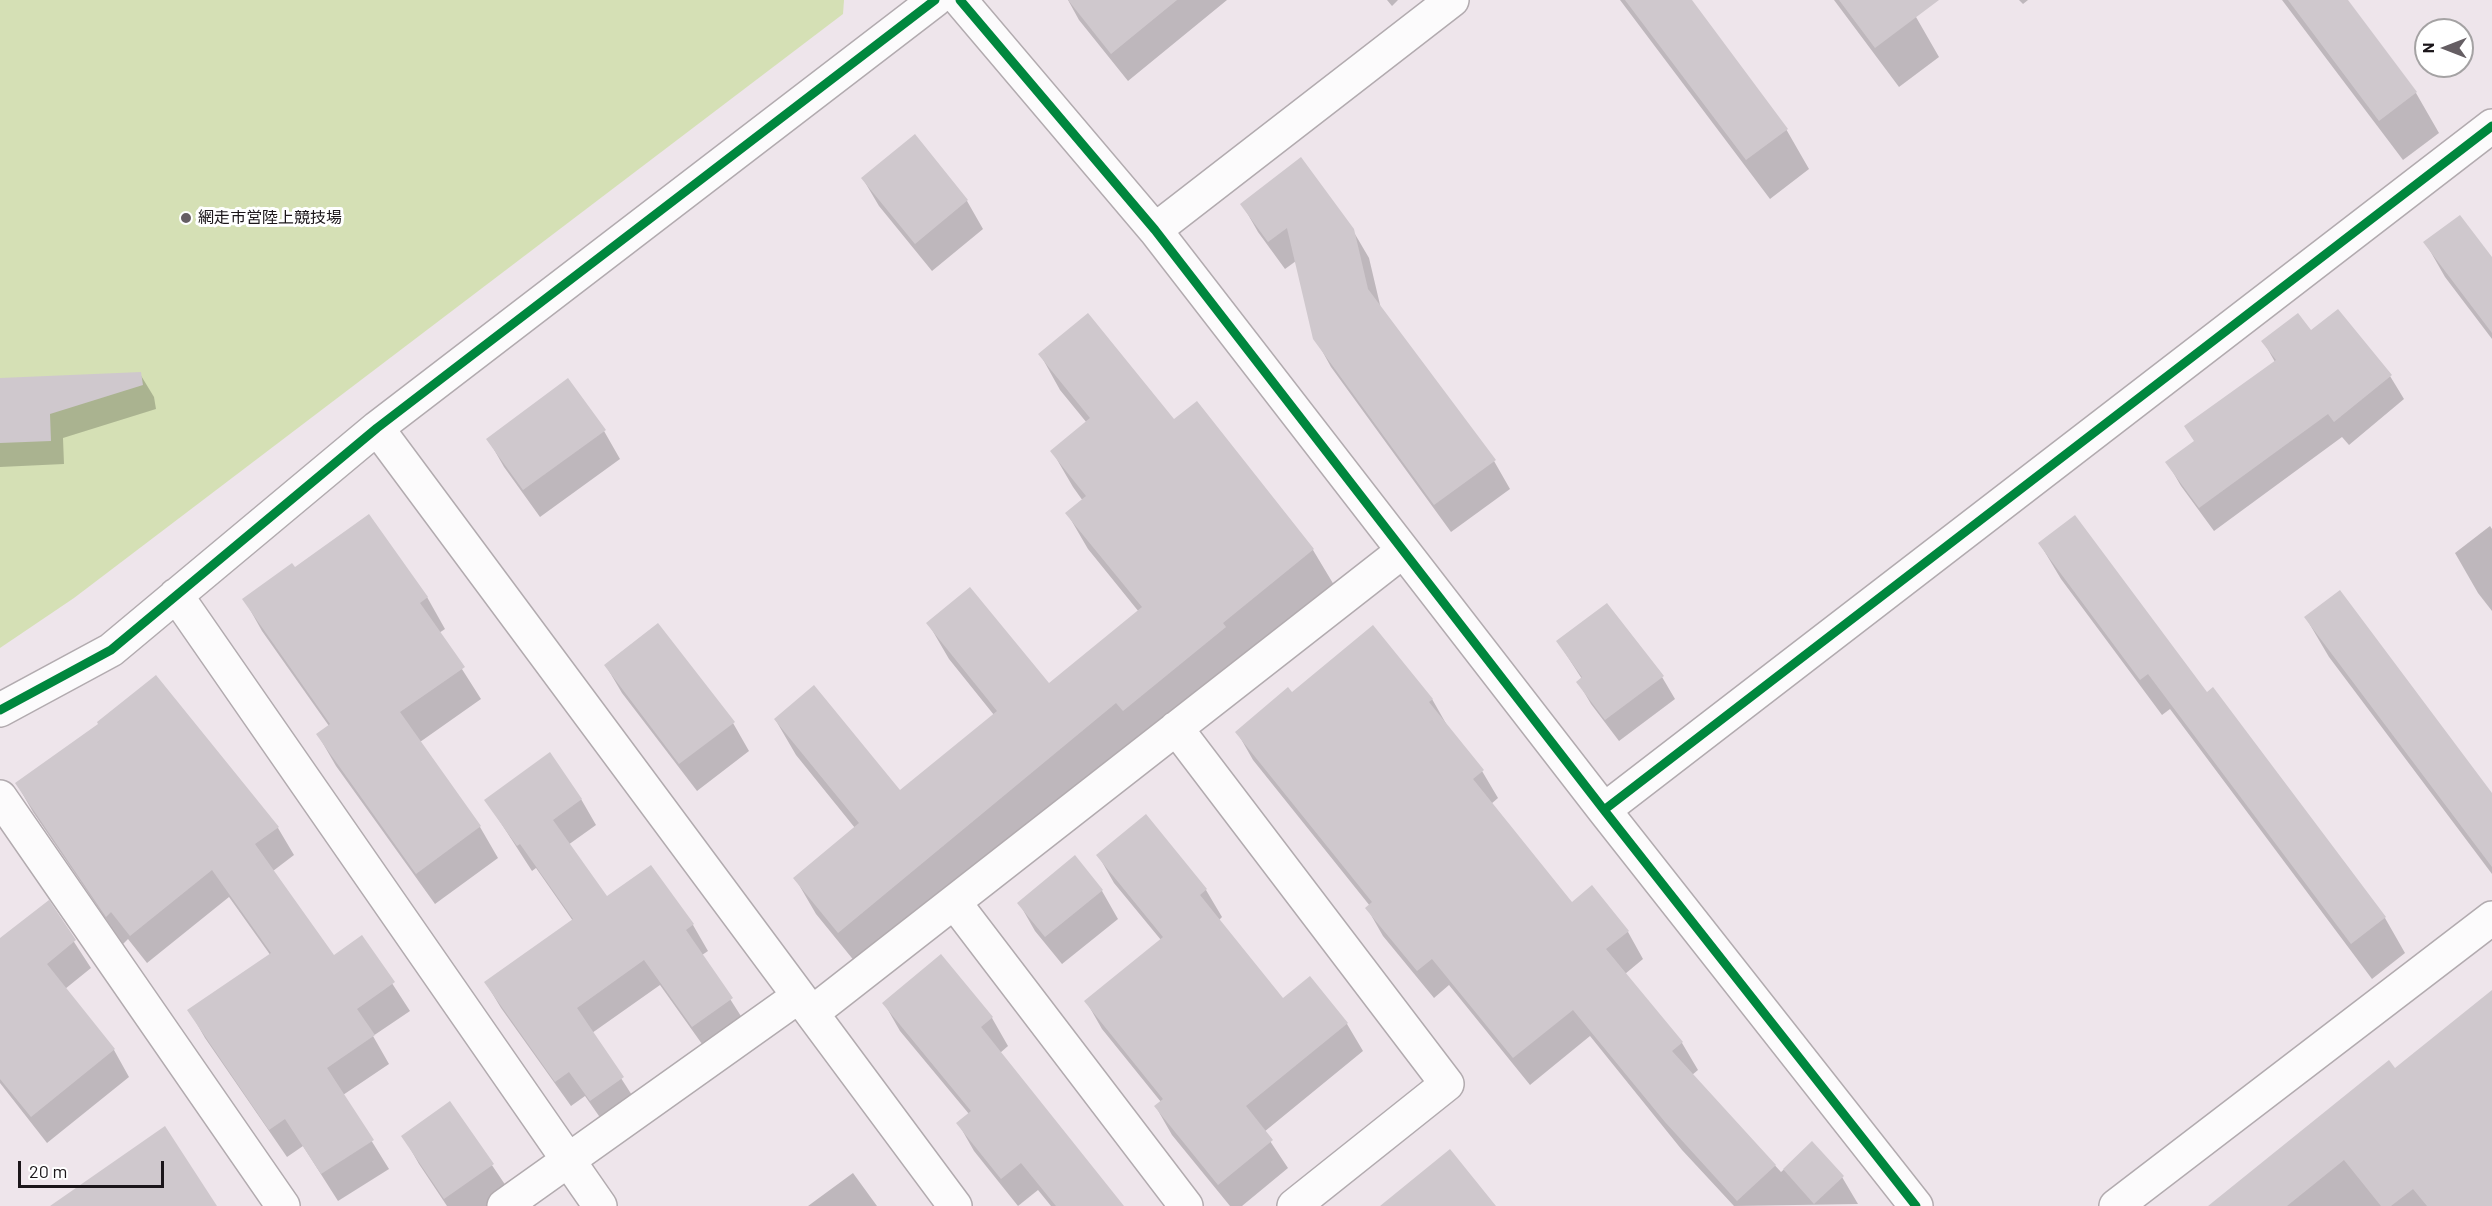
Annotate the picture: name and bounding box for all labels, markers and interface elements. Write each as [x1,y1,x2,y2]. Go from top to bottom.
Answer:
north arrow [2414,18,2474,78]
text: N [2418,43,2437,53]
place label: 網走市営陸上競技場 [198,208,342,228]
marker: 網走市営陸上競技場 [179,211,193,225]
scale bar [21,1149,166,1187]
text: 20 m [29,1160,67,1182]

